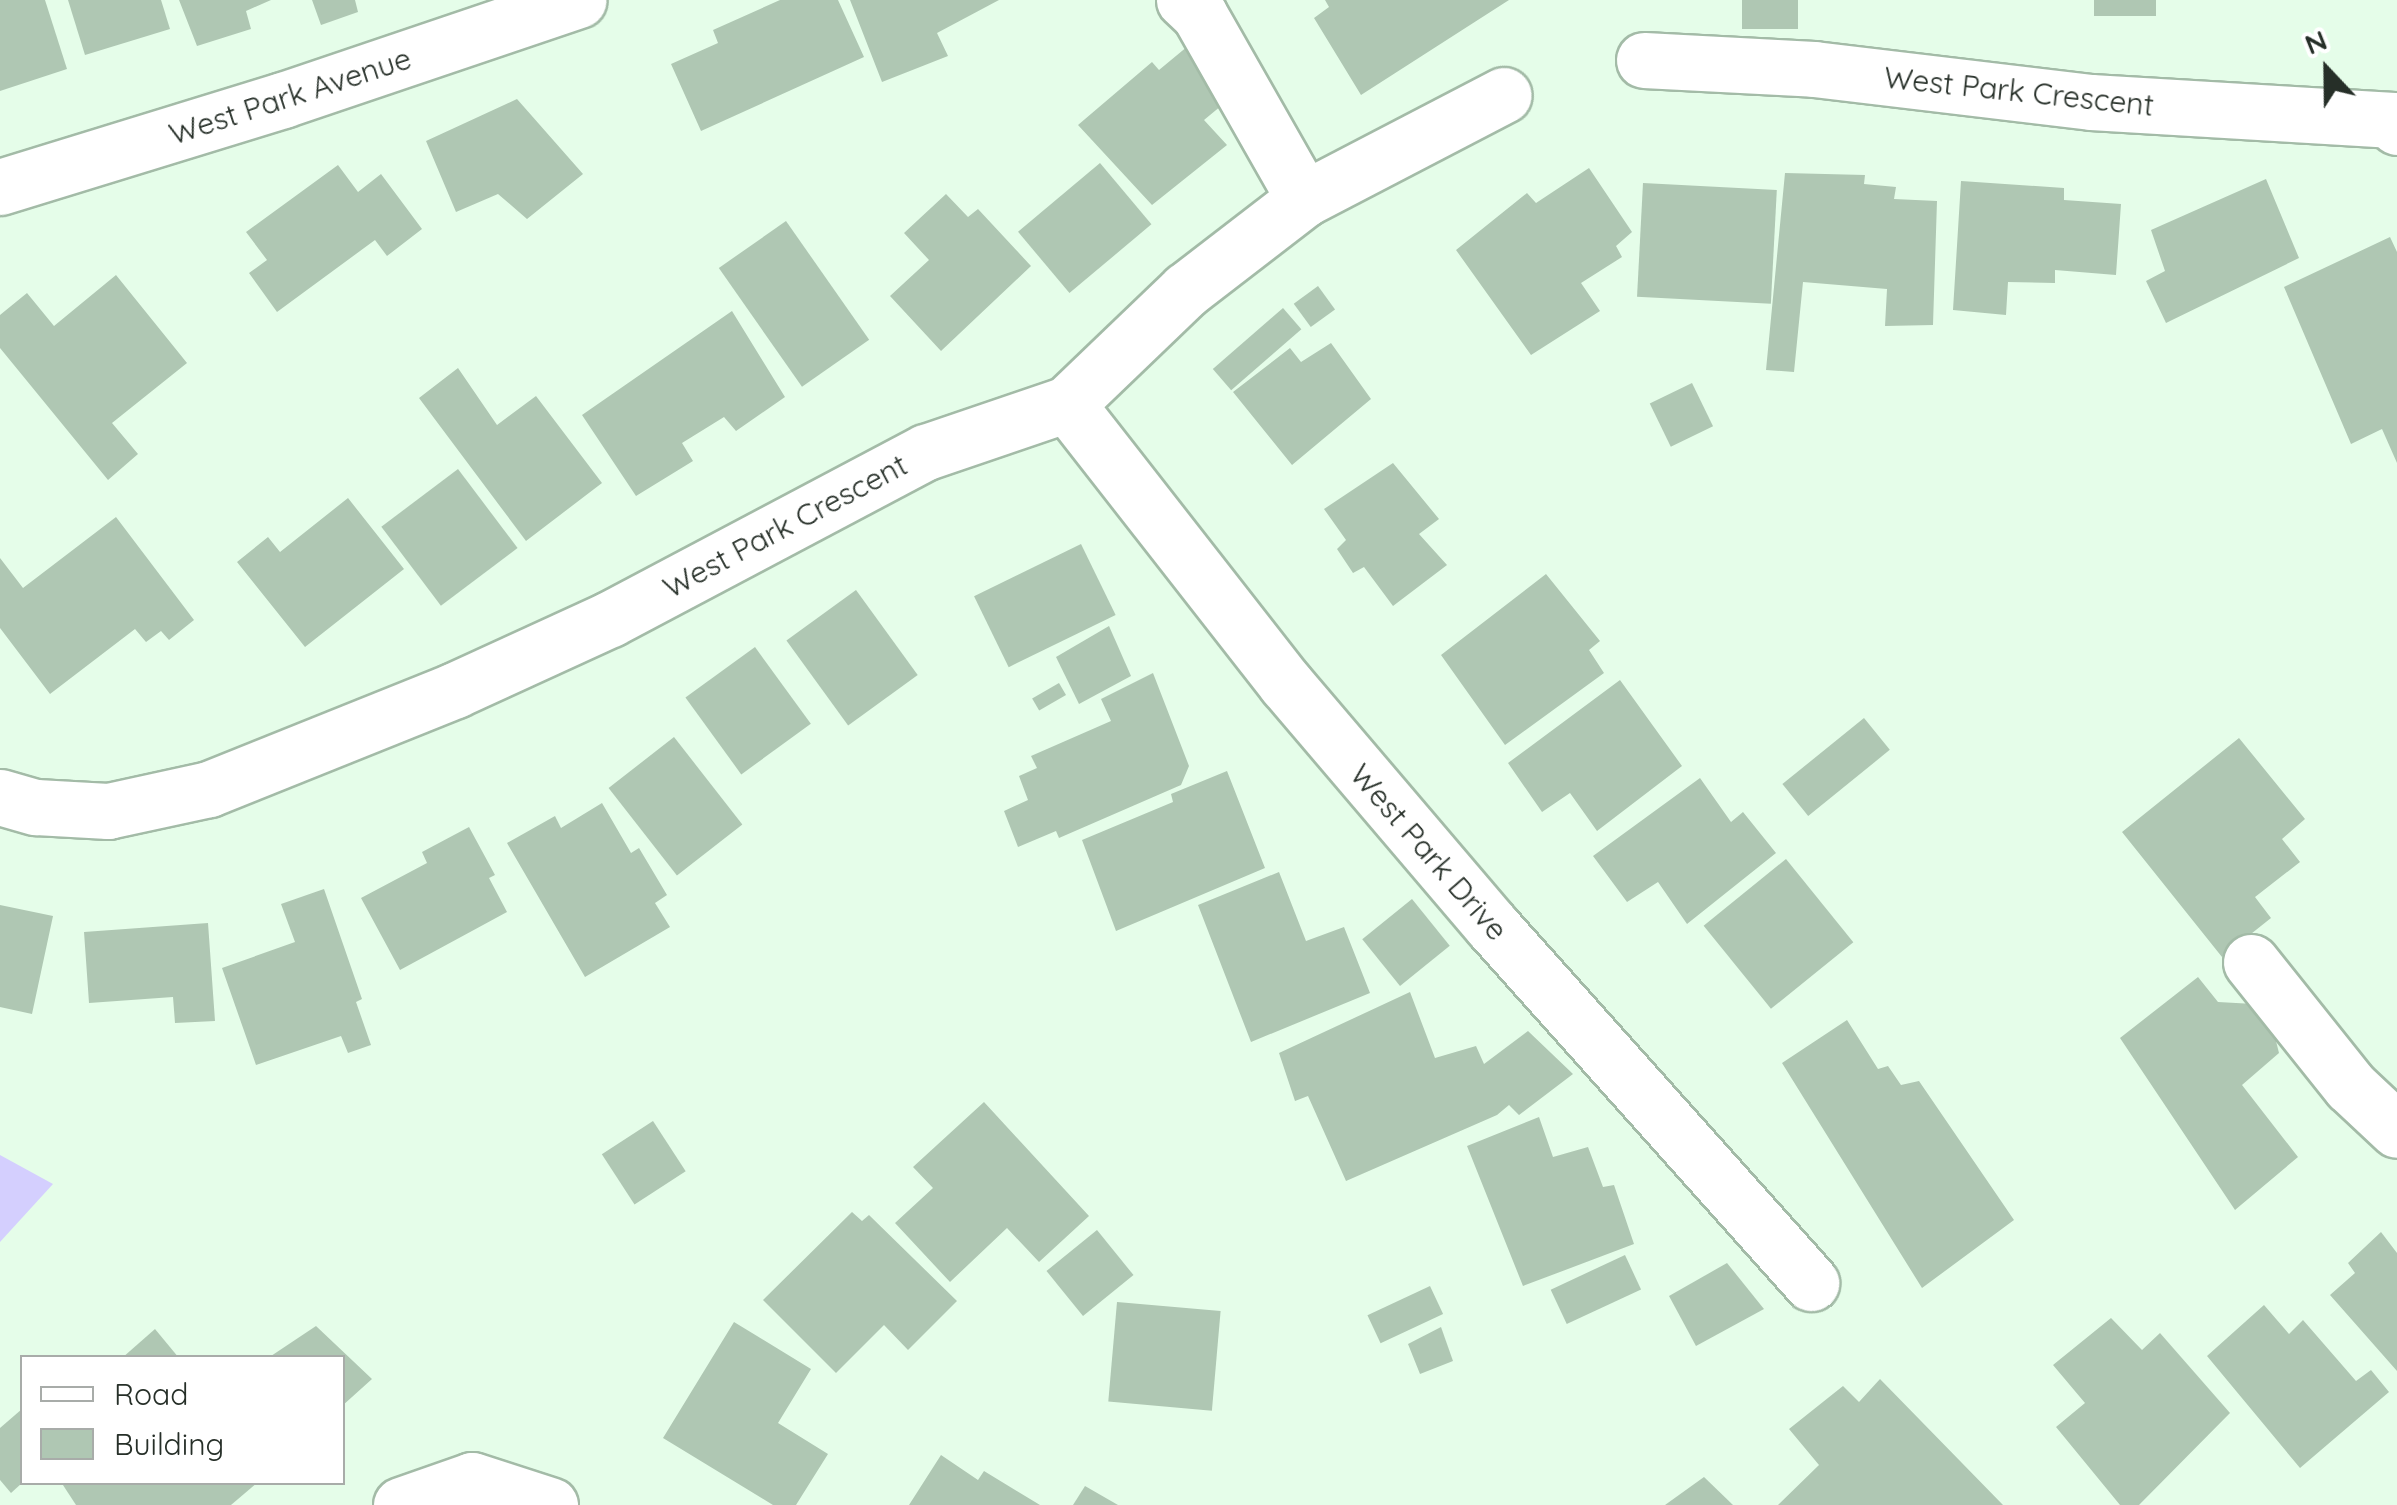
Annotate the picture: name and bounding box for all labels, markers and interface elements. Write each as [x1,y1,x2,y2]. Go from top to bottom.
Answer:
north arrow [2277,20,2377,120]
text: N [2299,22,2332,62]
street label: West Park Avenue [165,40,415,152]
street label: West Park Crescent [1882,59,2156,123]
street label: West Park Crescent [657,446,913,606]
street label: West Park Drive [1343,756,1515,948]
legend [20,1355,345,1485]
text: Road [114,1375,188,1413]
text: Building [114,1425,224,1463]

